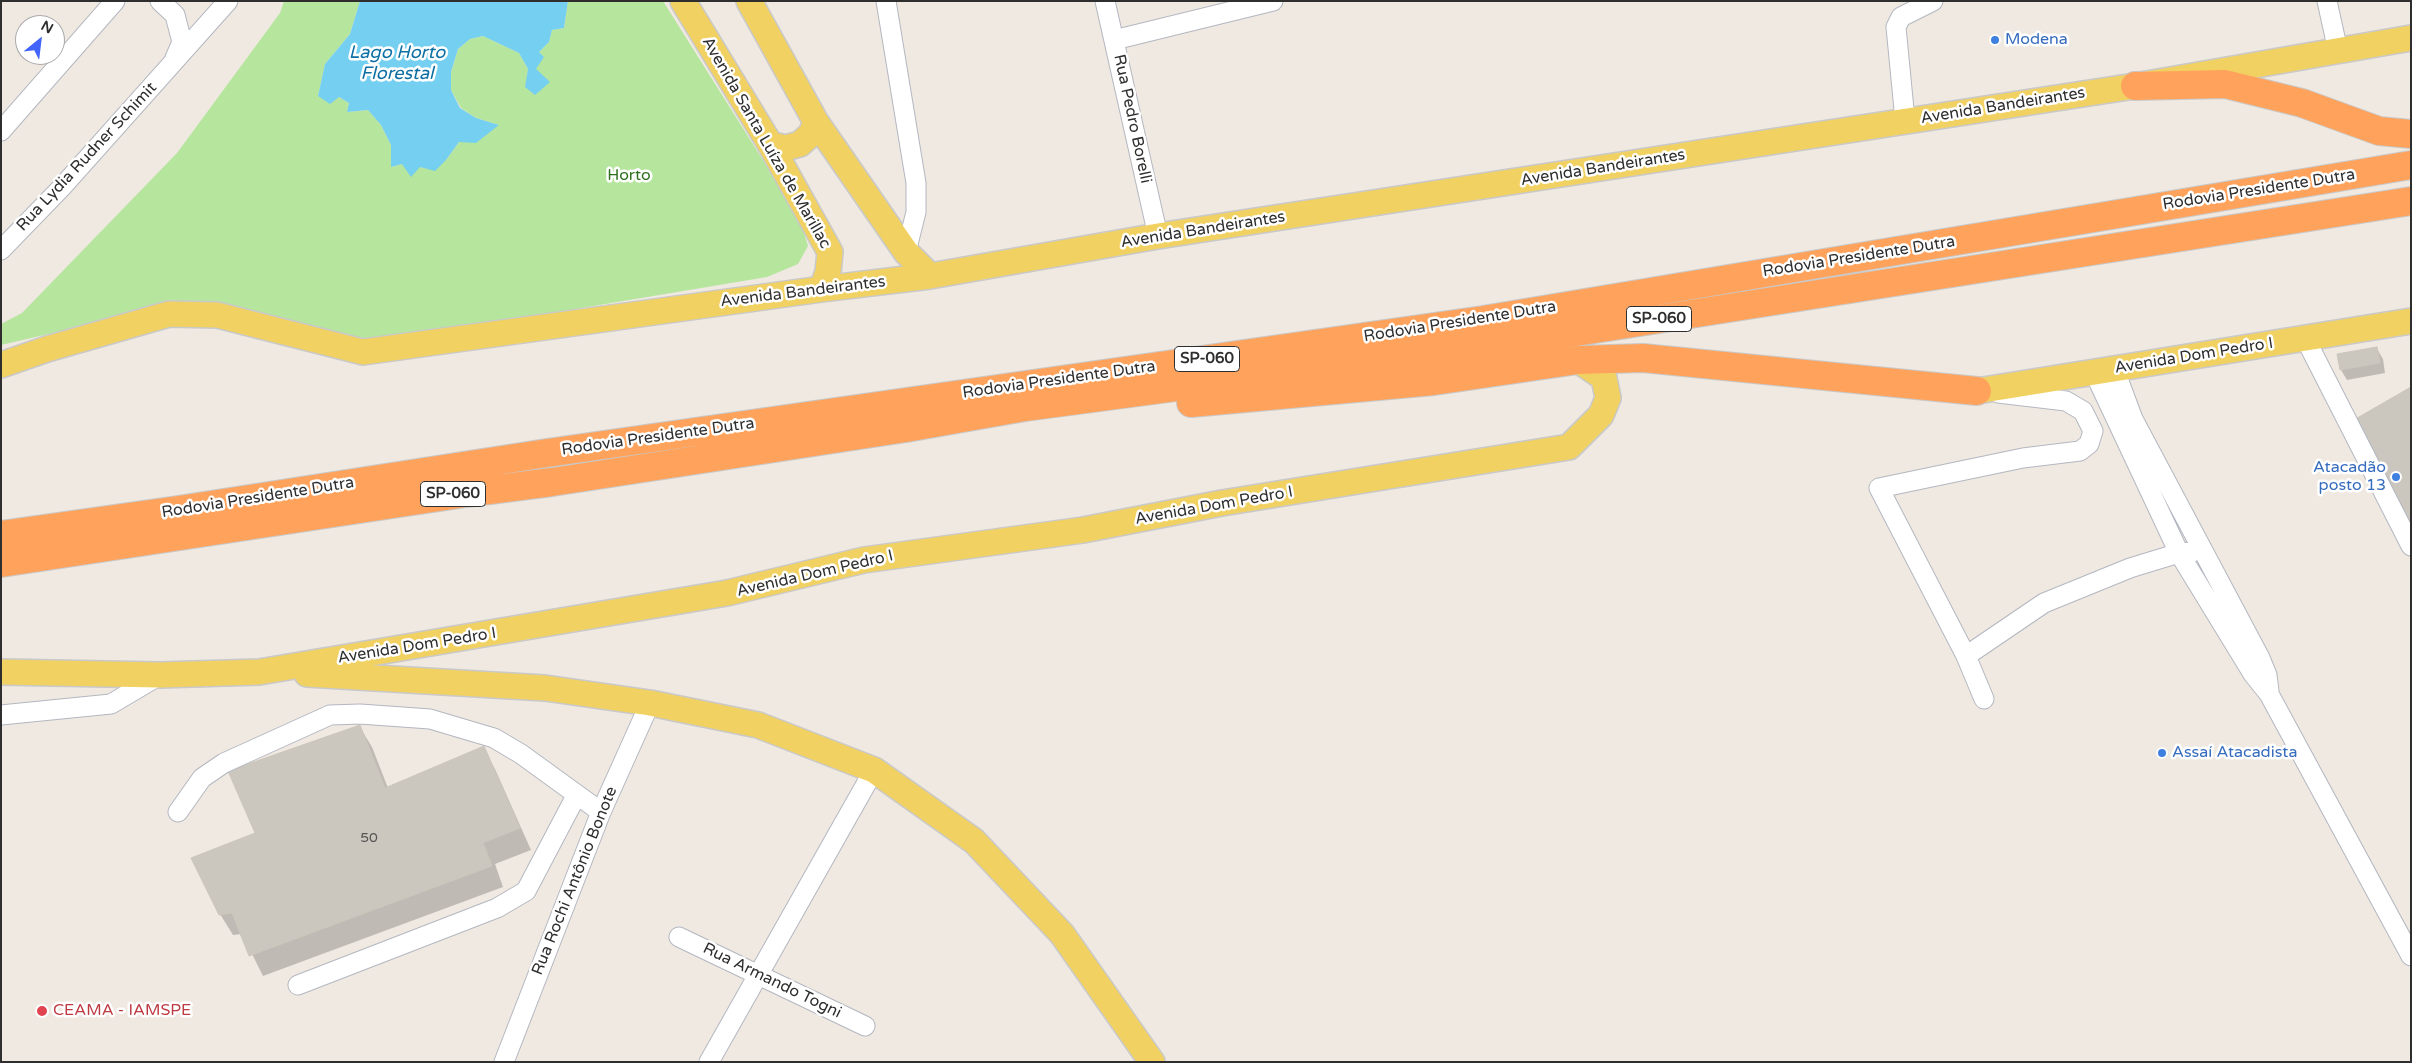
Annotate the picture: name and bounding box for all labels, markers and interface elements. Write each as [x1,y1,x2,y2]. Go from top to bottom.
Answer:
north arrow [15,15,65,65]
text: N [38,17,56,37]
place label: Modena [2005,30,2068,50]
street label: Avenida Santa Luíza de Marillac [697,34,835,252]
marker: Modena [1989,34,2001,46]
water label: Lago Horto Florestal [349,42,445,84]
street label: Rua Pedro Borelli [1109,53,1155,185]
street label: Rua Lydia Rudner Schimit [13,79,161,235]
street label: Avenida Bandeirantes [1919,84,2087,128]
street label: Avenida Bandeirantes [1519,146,1687,190]
street label: Rodovia Presidente Dutra [2161,165,2357,215]
park label: Horto [607,166,651,186]
street label: Avenida Bandeirantes [1119,208,1287,252]
street label: Rodovia Presidente Dutra [1761,232,1957,282]
street label: Avenida Bandeirantes [719,272,887,312]
street label: Rodovia Presidente Dutra [1362,297,1558,347]
road number: SP-060 [1626,306,1692,332]
street label: Avenida Dom Pedro I [2113,334,2275,378]
road number: SP-060 [1174,346,1240,372]
street label: Rodovia Presidente Dutra [961,357,1157,403]
street label: Rodovia Presidente Dutra [560,414,756,460]
place label: Atacadão posto 13 [2313,458,2386,496]
marker: Atacadão posto 13 [2390,471,2402,483]
street label: Rodovia Presidente Dutra [160,473,356,523]
road number: SP-060 [420,482,486,506]
street label: Avenida Dom Pedro I [1134,483,1294,529]
street label: Avenida Dom Pedro I [735,547,895,601]
street label: Avenida Dom Pedro I [336,624,498,668]
place label: Assaí Atacadista [2172,743,2297,763]
marker: Assaí Atacadista [2156,747,2168,759]
street label: Rua Rochi Antônio Bonote [528,784,622,978]
house number: 50 [360,830,378,846]
street label: Rua Armando Togni [700,939,844,1023]
place label: CEAMA - IAMSPE [53,1001,191,1021]
marker: CEAMA - IAMSPE [35,1004,49,1018]

